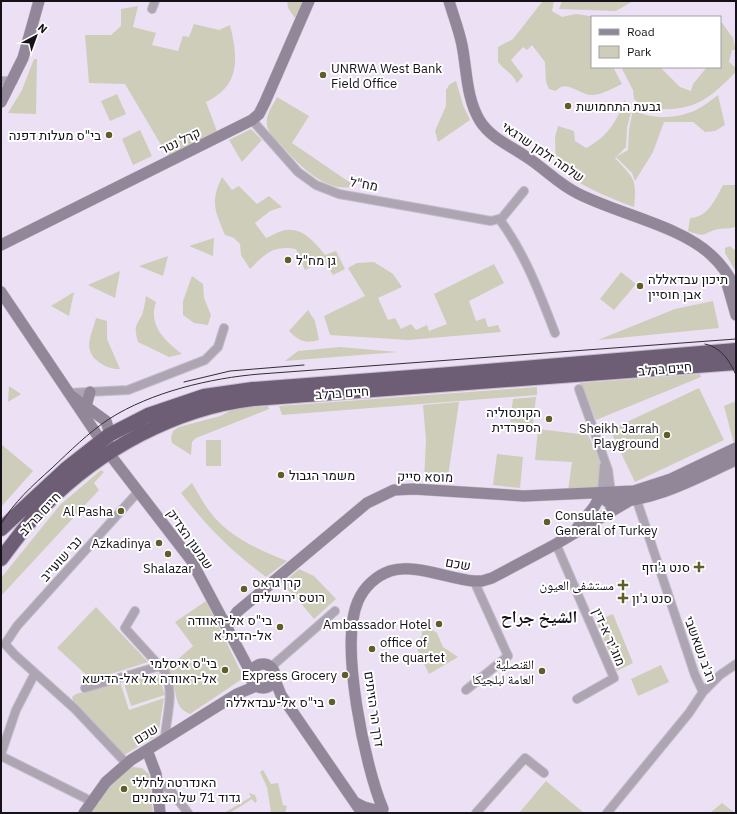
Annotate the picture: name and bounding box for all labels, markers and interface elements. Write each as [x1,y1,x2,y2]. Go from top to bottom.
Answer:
north arrow [16,16,56,56]
legend [591,16,721,68]
text: N [35,21,50,36]
text: Road [627,24,655,39]
text: Park [627,44,652,59]
place label: UNRWA West Bank Field Office [331,60,442,92]
marker: UNRWA West Bank Field Office [318,70,328,80]
place label: גבעת התחמושת [576,98,661,115]
marker: גבעת התחמושת [563,101,573,111]
street label: שלמה זלמן שרגאי [498,118,588,186]
street label: קרל נטר [157,124,203,158]
place label: בי"ס מעלות דפנה [9,127,101,144]
marker: בי"ס מעלות דפנה [104,130,114,140]
street label: מח"ל [349,173,379,195]
place label: גן מח"ל [296,252,336,269]
marker: גן מח"ל [283,255,293,265]
place label: תיכון עבדאללה אבן חוסיין [648,271,728,303]
marker: תיכון עבדאללה אבן חוסיין [635,281,645,291]
street label: חיים ברלב [637,358,693,380]
street label: חיים ברלב [315,383,369,403]
place label: הקונסוליה הספרדית [486,404,541,436]
marker: הקונסוליה הספרדית [544,414,554,424]
place label: Sheikh Jarrah Playground [579,420,659,452]
marker: Sheikh Jarrah Playground [662,430,672,440]
place label: משמר הגבול [289,467,355,484]
street label: מוסא סייק [397,468,453,486]
marker: משמר הגבול [276,470,286,480]
street label: חיים ברלב [15,489,65,539]
place label: Al Pasha [63,503,113,520]
street label: שמעון הצדיק [163,505,217,573]
marker: Al Pasha [116,506,126,516]
place label: Consulate General of Turkey [555,507,658,539]
marker: Consulate General of Turkey [542,517,552,527]
street label: נבי שועייב [36,533,86,585]
place label: Azkadinya [91,535,151,552]
marker: Azkadinya [154,538,164,548]
marker: Shalazar [163,549,173,559]
street label: שכם [444,553,472,575]
place label: סנט ג'וזף [642,559,690,576]
place label: Shalazar [143,560,193,577]
marker: סנט ג'וזף [693,561,705,573]
place label: קרן גראס רוטס ירושלים [252,574,325,606]
place label: مستشفى العيون [540,577,614,594]
marker: مستشفى العيون [617,579,629,591]
marker: קרן גראס רוטס ירושלים [239,584,249,594]
place label: סנט ג'ון [632,590,672,607]
marker: סנט ג'ון [617,592,629,604]
street label: מוג'יר א-דין [589,605,629,669]
district label: الشيخ جراح [501,606,577,628]
place label: בי"ס אל-ראוודה אל-הדית'א [187,612,272,644]
street label: רג'ב נשאשבי [680,614,720,684]
place label: Ambassador Hotel [323,616,431,633]
marker: Ambassador Hotel [434,619,444,629]
marker: בי"ס אל-ראוודה אל-הדית'א [275,622,285,632]
place label: office of the quartet [380,634,445,666]
marker: office of the quartet [367,644,377,654]
place label: בי"ס איסלמי אל-ראוודה אל אל-הדישא [82,655,217,687]
place label: القنصلية العامة لبلجيكا [472,656,534,688]
marker: בי"ס איסלמי אל-ראוודה אל אל-הדישא [220,665,230,675]
marker: القنصلية العامة لبلجيكا [537,666,547,676]
place label: Express Grocery [242,667,338,684]
marker: Express Grocery [340,670,350,680]
street label: דרך הר הזיתים [360,670,388,748]
place label: בי"ס אל-עבדאללה [226,694,324,711]
marker: בי"ס אל-עבדאללה [327,697,337,707]
street label: שכם [131,720,161,748]
place label: האנדרטה לחללי גדוד 71 של הצנחנים [132,774,240,806]
marker: האנדרטה לחללי גדוד 71 של הצנחנים [119,784,129,794]

